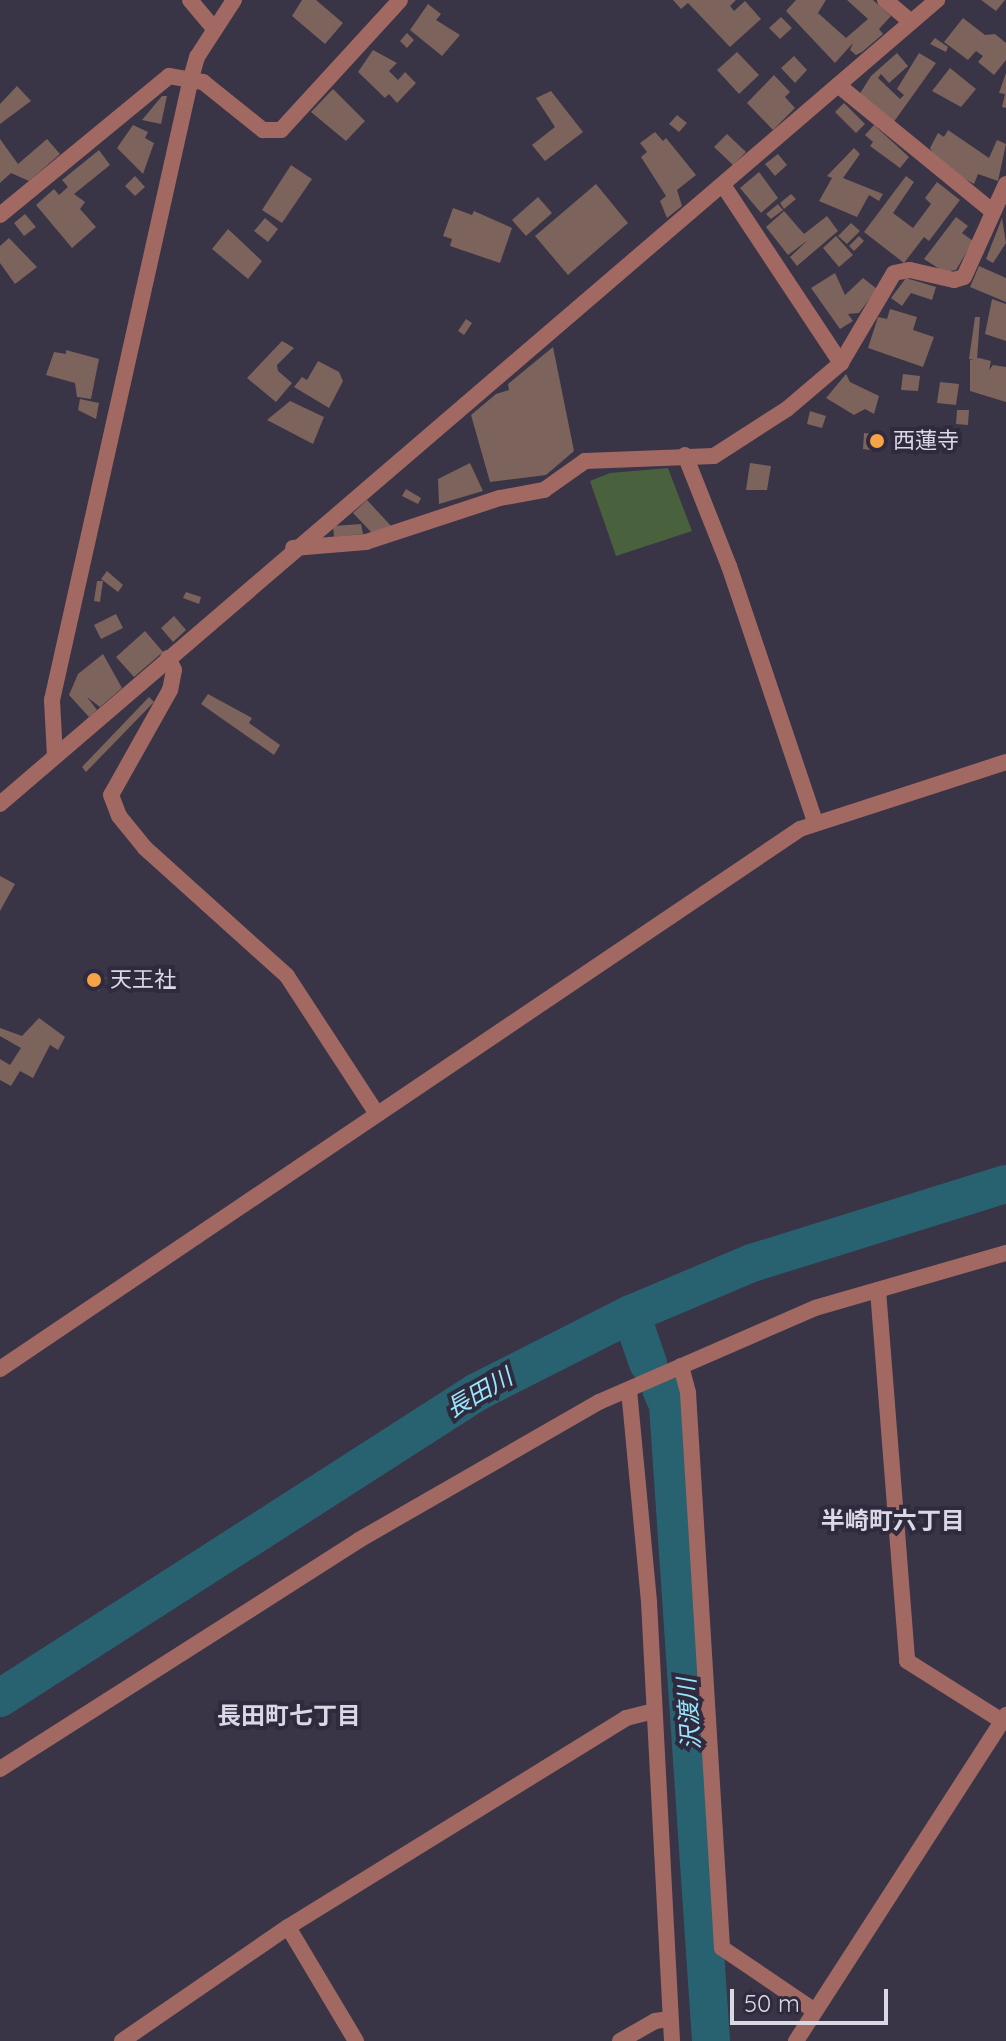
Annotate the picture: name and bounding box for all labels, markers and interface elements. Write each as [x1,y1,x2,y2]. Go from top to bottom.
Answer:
place label: 西蓮寺 [893,428,959,454]
marker: 西蓮寺 [868,432,886,450]
place label: 天王社 [110,967,176,993]
marker: 天王社 [85,971,103,989]
water label: 長田川 [441,1363,517,1423]
district label: 半崎町六丁目 [821,1507,965,1535]
water label: 沢渡川 [672,1677,706,1751]
district label: 長田町七丁目 [217,1702,361,1730]
scale bar [734,1973,892,2023]
text: 50 m [744,1988,800,2018]

